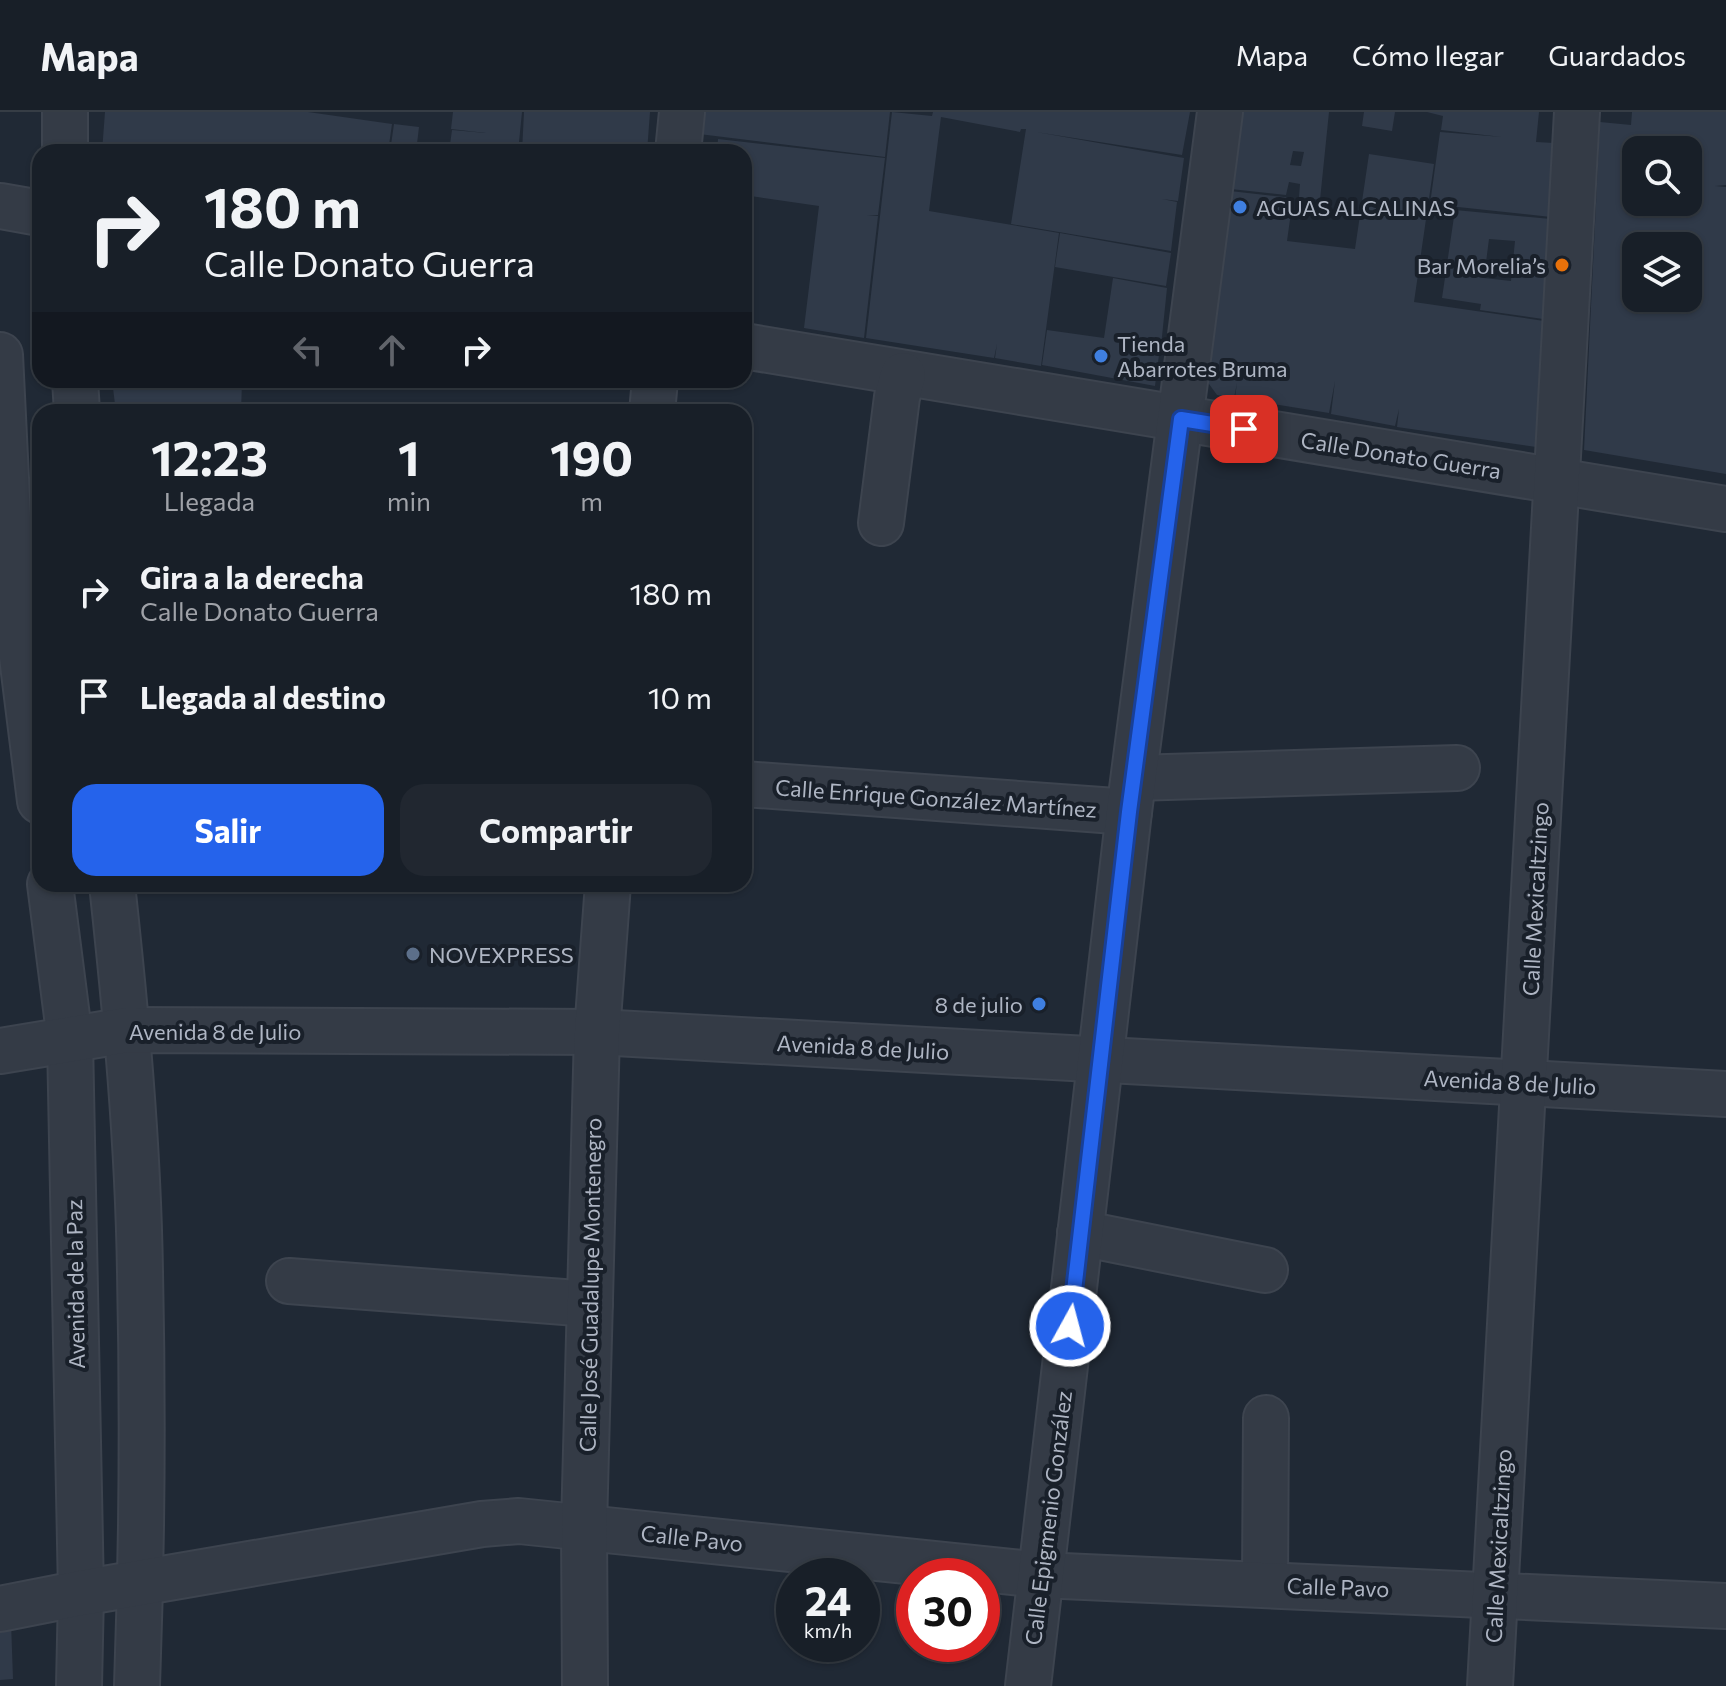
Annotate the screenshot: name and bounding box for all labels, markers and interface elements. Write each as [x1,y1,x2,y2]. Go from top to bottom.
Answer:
text: Mapa [40,32,139,79]
text: Mapa [1236,38,1308,72]
text: Cómo llegar [1352,38,1504,72]
text: Guardados [1548,38,1686,72]
map controls [1622,136,1702,312]
button: search [1622,136,1702,216]
text: 180 m [204,171,361,240]
icon: right [72,176,176,280]
place label: AGUAS ALCALINAS [1256,194,1455,221]
marker: AGUAS ALCALINAS [1231,198,1249,216]
button: layers [1622,232,1702,312]
text: Calle Donato Guerra [204,240,535,284]
place label: Bar Morelia’s [1417,252,1546,279]
marker: Bar Morelia’s [1553,256,1571,274]
icon: left [286,328,330,372]
icon: ahead [370,328,414,372]
icon: right [454,328,498,372]
place label: Tienda Abarrotes Bruma [1117,330,1288,382]
marker: Tienda Abarrotes Bruma [1092,347,1110,365]
pin [1210,395,1278,463]
icon: arrive [1222,407,1266,451]
street label: Calle Donato Guerra [1299,426,1503,484]
text: 12:23 [151,427,268,486]
text: 1 [398,427,420,486]
text: 190 [550,427,633,486]
text: Llegada [164,485,255,516]
text: min [387,485,431,516]
text: m [580,485,603,516]
text: Gira a la derecha [140,558,364,595]
icon: right [72,570,116,614]
text: 180 m [629,574,712,611]
text: Calle Donato Guerra [140,595,379,626]
icon: arrive [72,674,116,718]
text: Llegada al destino [140,678,386,715]
text: 10 m [648,678,712,715]
street label: Calle Enrique González Martínez [774,773,1098,823]
button: Salir [72,784,384,876]
button: Compartir [400,784,712,876]
street label: Calle Mexicaltzingo [1516,801,1554,997]
place label: NOVEXPRESS [429,941,574,968]
marker: NOVEXPRESS [404,945,422,963]
place label: 8 de julio [935,991,1023,1018]
marker: 8 de julio [1030,995,1048,1013]
street label: Avenida 8 de Julio [129,1018,301,1045]
street label: Avenida 8 de Julio [776,1029,950,1065]
street label: Avenida 8 de Julio [1423,1064,1597,1100]
street label: Calle José Guadalupe Montenegro [574,1118,606,1452]
street label: Avenida de la Paz [60,1199,90,1369]
position arrow [1028,1284,1112,1368]
street label: Calle Epigmenio González [1019,1389,1077,1647]
street label: Calle Mexicaltzingo [1479,1448,1517,1644]
street label: Calle Pavo [640,1519,744,1557]
speed limit sign: 30 [896,1558,1000,1662]
street label: Calle Pavo [1286,1572,1390,1602]
text: 24 [805,1575,851,1624]
text: km/h [804,1618,852,1642]

